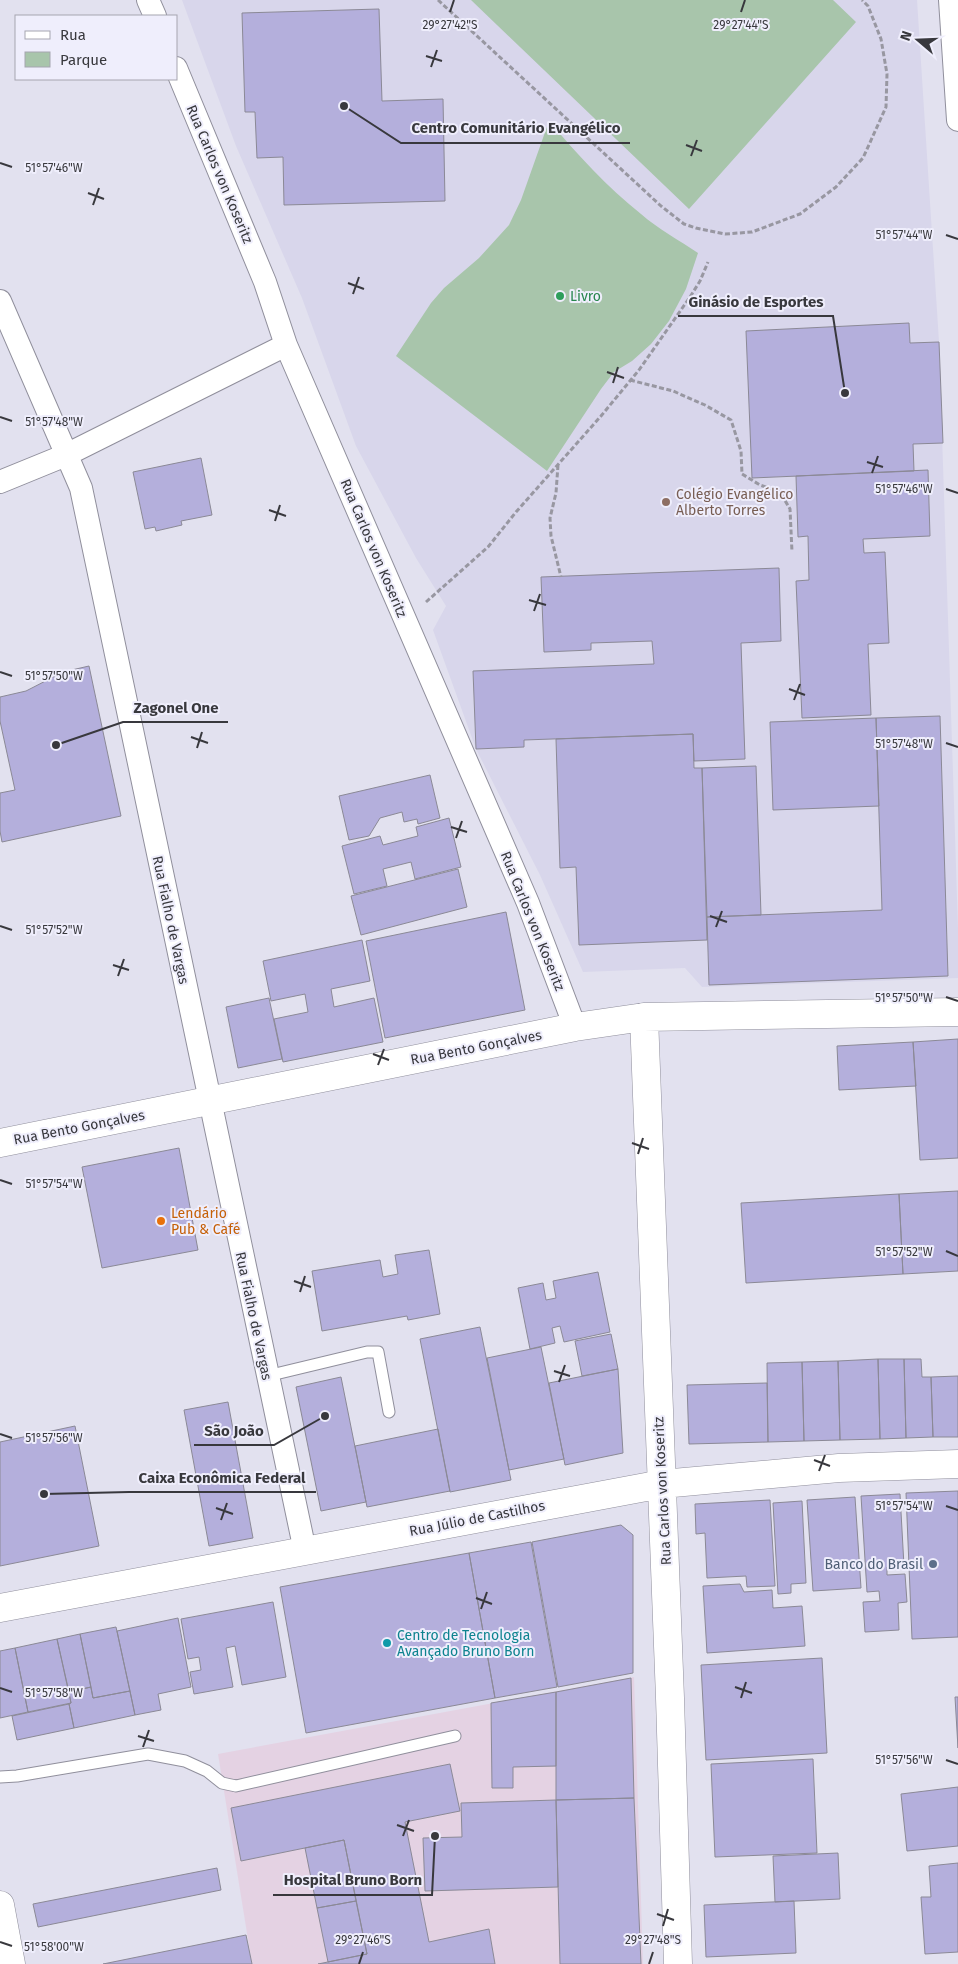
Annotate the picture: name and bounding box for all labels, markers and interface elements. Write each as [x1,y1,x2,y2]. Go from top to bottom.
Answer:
legend [15,15,178,80]
north arrow [893,15,943,65]
text: 29°27'42"S [422,18,478,32]
text: 29°27'44"S [713,18,769,32]
text: Rua [60,26,86,44]
text: N [897,29,916,43]
text: Parque [60,51,107,69]
street label: Rua Carlos von Koseritz [183,102,256,246]
callout: Centro Comunitário Evangélico [401,113,630,143]
text: Centro Comunitário Evangélico [412,119,621,137]
text: 51°57'46"W [25,161,83,175]
text: 51°57'44"W [875,228,933,242]
callout: Ginásio de Esportes [678,286,833,316]
place label: Livro [570,288,601,305]
marker: Livro [554,290,566,302]
text: Ginásio de Esportes [688,293,824,311]
text: 51°57'48"W [25,415,83,429]
street label: Rua Carlos von Koseritz [337,476,410,620]
text: 51°57'46"W [875,482,933,496]
place label: Colégio Evangélico Alberto Torres [676,486,794,519]
marker: Colégio Evangélico Alberto Torres [660,496,672,508]
text: 51°57'50"W [25,669,83,683]
callout: Zagonel One [123,692,228,722]
text: Zagonel One [134,699,219,717]
text: 51°57'48"W [875,737,933,751]
street label: Rua Carlos von Koseritz [497,849,568,993]
street label: Rua Fialho de Vargas [149,854,193,986]
text: 51°57'52"W [25,923,83,937]
text: 51°57'50"W [875,991,933,1005]
street label: Rua Bento Gonçalves [409,1026,544,1069]
street label: Rua Bento Gonçalves [12,1106,147,1149]
text: 51°57'54"W [25,1177,83,1191]
place label: Lendário Pub & Café [171,1205,240,1238]
marker: Lendário Pub & Café [155,1215,167,1227]
text: 51°57'52"W [875,1245,933,1259]
street label: Rua Fialho de Vargas [232,1250,276,1382]
callout: São João [194,1415,274,1445]
street label: Rua Carlos von Koseritz [650,1416,675,1566]
text: São João [204,1422,264,1440]
text: 51°57'56"W [25,1431,83,1445]
callout: Caixa Econômica Federal [129,1462,316,1492]
text: Caixa Econômica Federal [139,1469,306,1487]
street label: Rua Júlio de Castilhos [408,1497,547,1540]
text: 51°57'54"W [875,1499,933,1513]
place label: Banco do Brasil [825,1556,923,1573]
marker: Banco do Brasil [927,1558,939,1570]
place label: Centro de Tecnologia Avançado Bruno Born [397,1627,534,1660]
marker: Centro de Tecnologia Avançado Bruno Born [381,1637,393,1649]
text: 51°57'58"W [25,1686,83,1700]
text: 51°57'56"W [875,1753,933,1767]
callout: Hospital Bruno Born [273,1865,432,1895]
text: Hospital Bruno Born [284,1871,422,1889]
text: 29°27'46"S [335,1933,391,1947]
text: 29°27'48"S [625,1933,681,1947]
text: 51°58'00"W [24,1940,84,1954]

